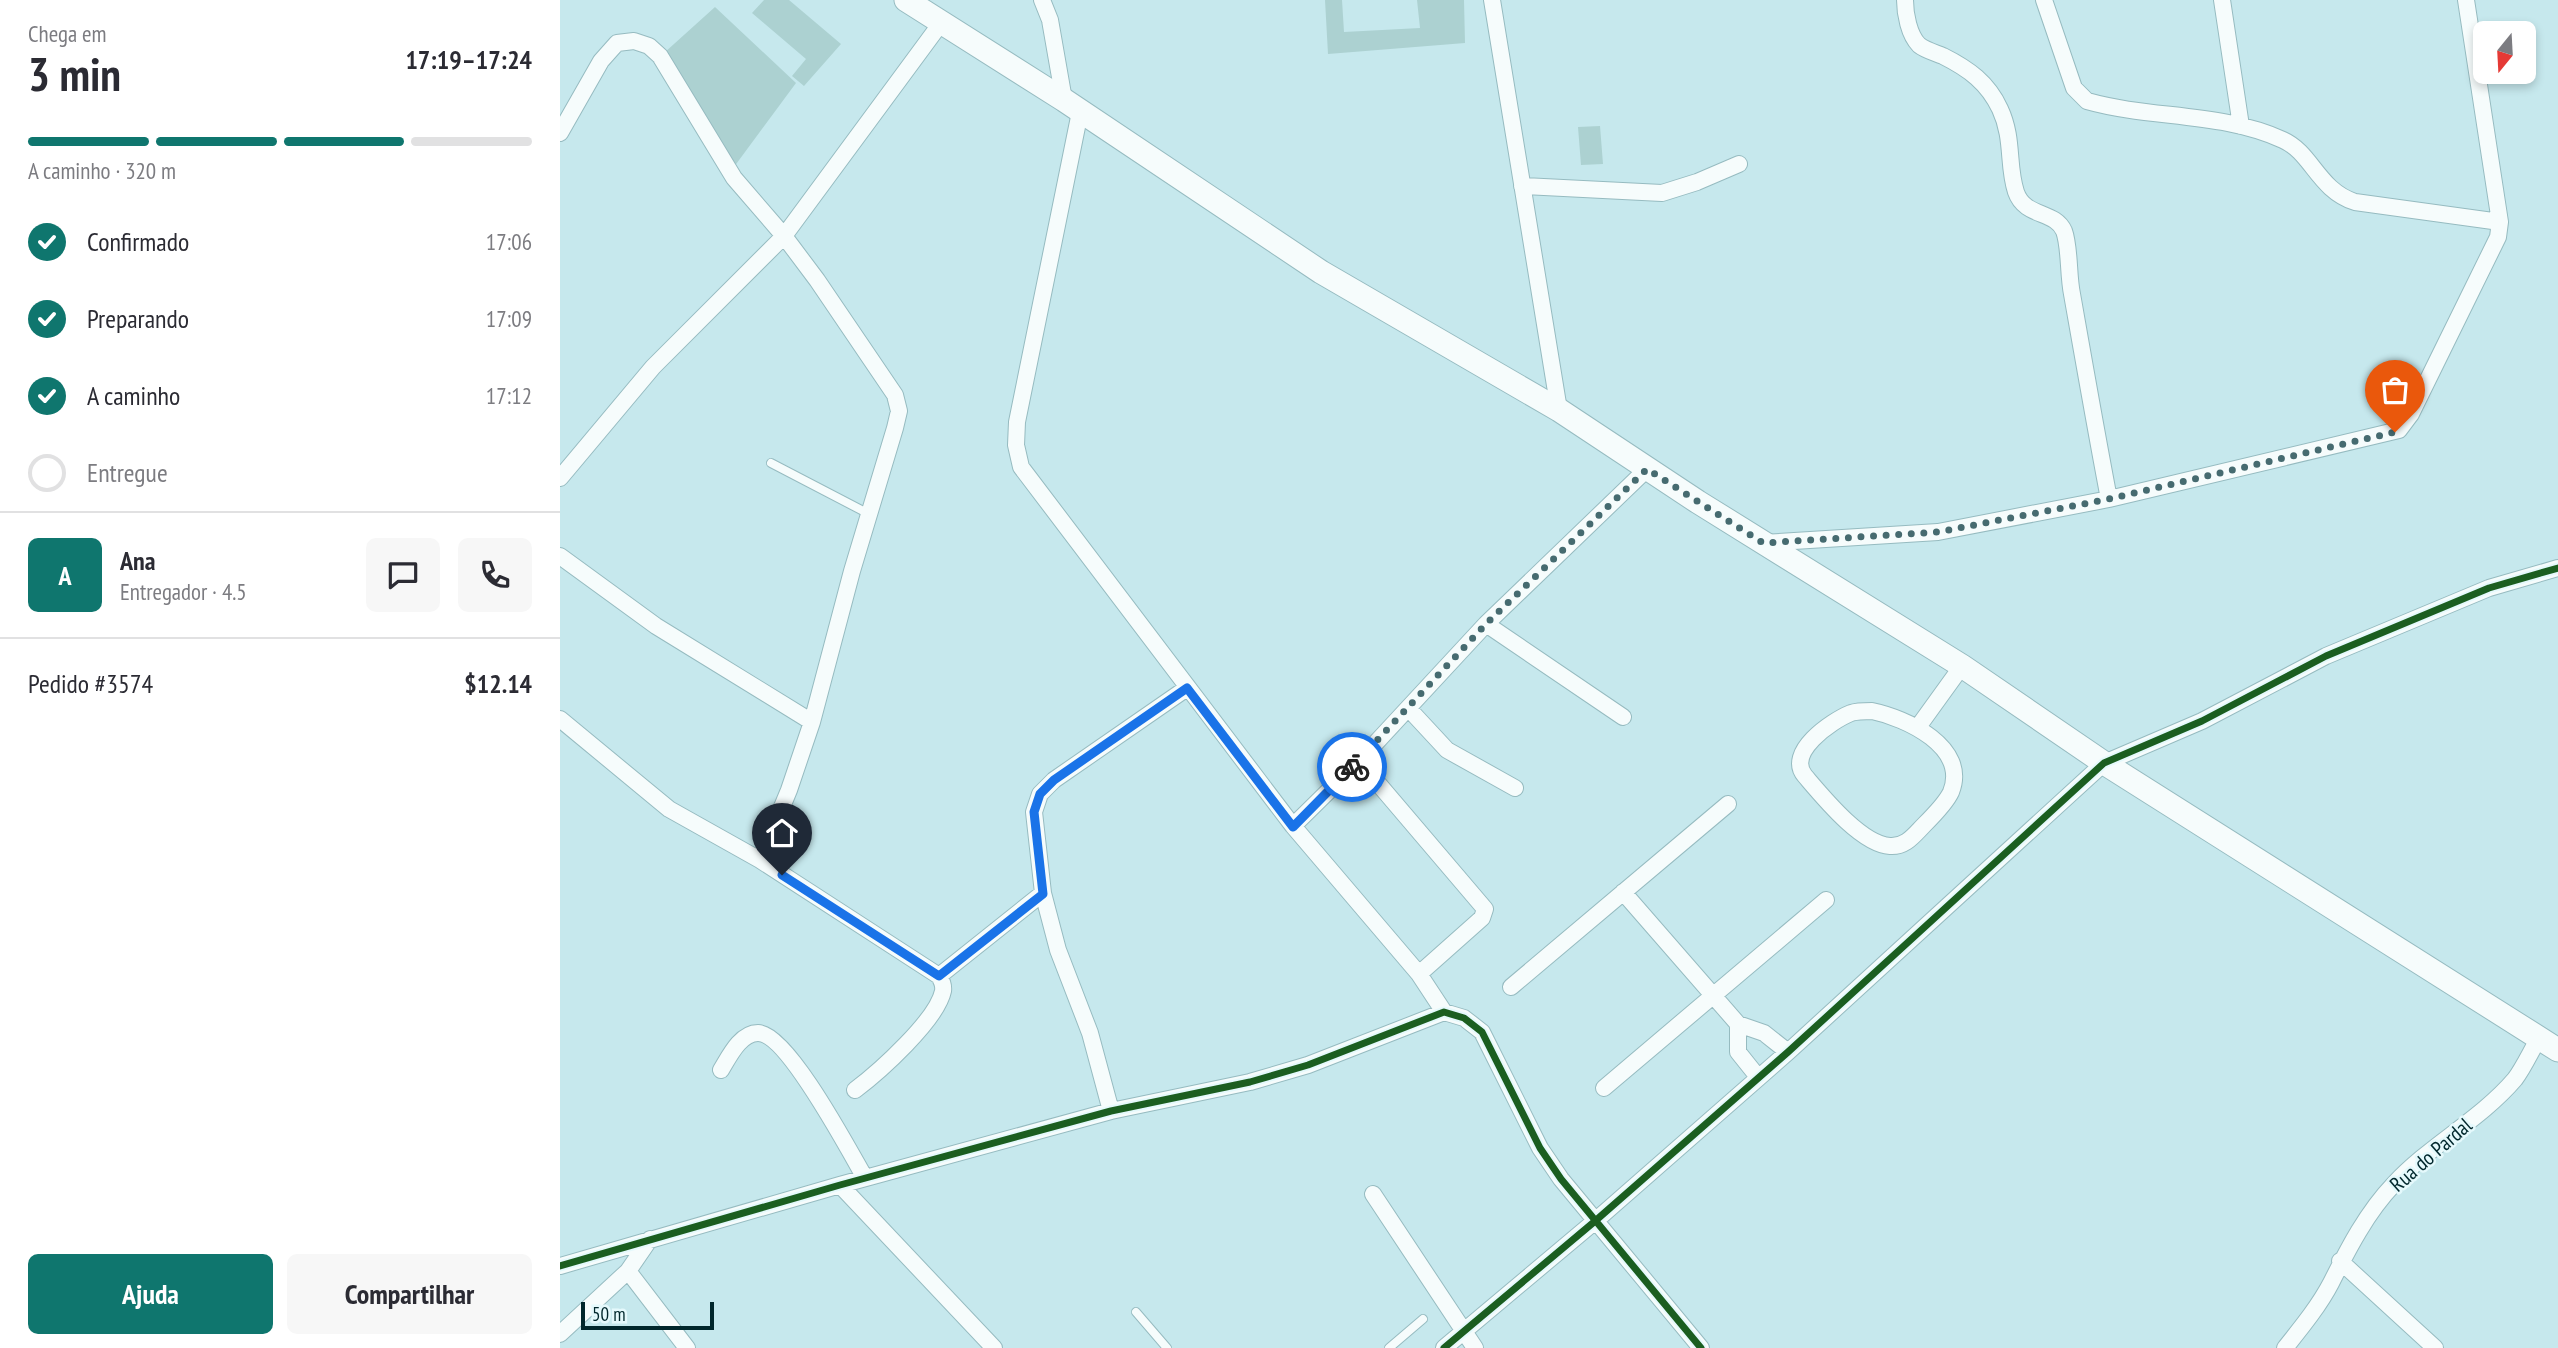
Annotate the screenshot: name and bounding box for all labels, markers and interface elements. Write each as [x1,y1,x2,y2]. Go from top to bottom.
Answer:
text: Chega em [28,19,106,48]
north arrow [2473,21,2536,84]
map controls [2473,21,2536,84]
text: 17:19–17:24 [405,43,532,76]
text: 3 min [28,44,121,104]
text: A caminho · 320 m [28,156,176,185]
icon: check [28,223,66,261]
text: Confirmado [87,225,189,258]
text: 17:06 [486,227,532,256]
icon: check [28,300,66,338]
text: Preparando [87,302,189,335]
text: 17:09 [486,304,532,333]
pin [2365,360,2425,432]
icon: bag [2376,371,2414,409]
icon: check [28,377,66,415]
text: A caminho [87,379,180,412]
text: 17:12 [486,381,532,410]
text: Entregue [87,456,168,489]
button: chat [366,538,440,612]
button: phone [458,538,532,612]
text: Ana [120,544,155,577]
text: A [58,559,72,592]
text: Entregador · 4.5 [120,577,247,606]
text: Pedido #3574 [28,667,153,700]
text: $12.14 [464,667,532,700]
courier [1317,732,1387,802]
icon: bike [1333,748,1371,786]
pin [752,803,812,875]
icon: home [763,814,801,852]
street label: Rua do Pardal [2384,1112,2477,1198]
button: Ajuda [28,1254,273,1334]
button: Compartilhar [287,1254,532,1334]
scale bar [581,1299,714,1331]
text: 50 m [592,1302,626,1326]

